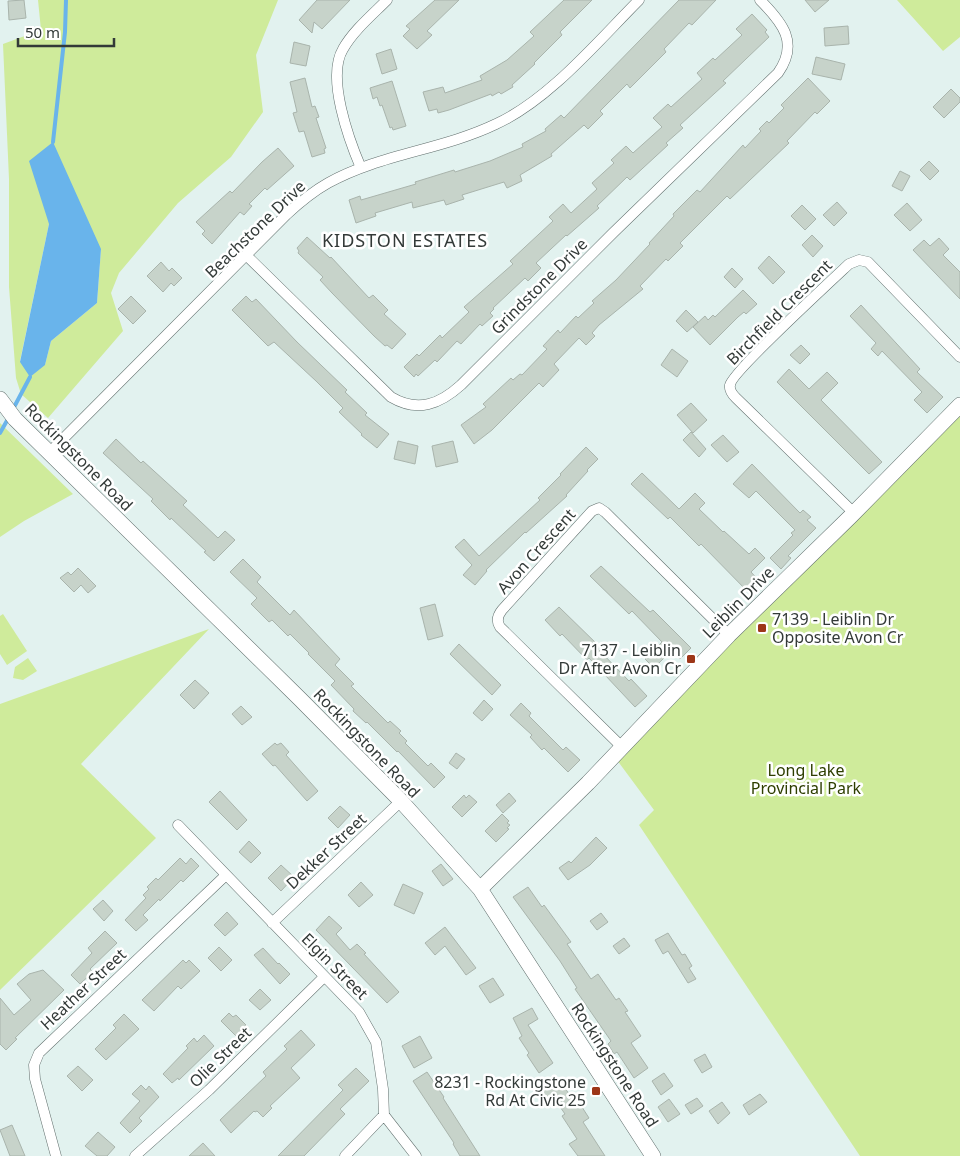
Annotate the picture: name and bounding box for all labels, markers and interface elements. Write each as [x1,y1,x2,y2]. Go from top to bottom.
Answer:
scale bar [18,15,114,47]
text: 50 m [25,22,60,42]
street label: Beachstone Drive [200,175,310,283]
district label: KIDSTON ESTATES [322,228,488,252]
street label: Grindstone Drive [486,233,592,339]
street label: Birchfield Crescent [722,254,837,369]
street label: Rockingstone Road [20,398,138,516]
street label: Avon Crescent [492,504,580,598]
street label: Leiblin Drive [697,561,779,643]
place label: 7139 - Leiblin Dr Opposite Avon Cr [772,608,904,648]
marker: 7139 - Leiblin Dr Opposite Avon Cr [756,622,768,634]
place label: 7137 - Leiblin Dr After Avon Cr [558,639,681,679]
marker: 7137 - Leiblin Dr After Avon Cr [685,653,697,665]
street label: Rockingstone Road [309,683,425,803]
park label: Long Lake Provincial Park [751,759,862,799]
street label: Dekker Street [281,808,371,894]
street label: Elgin Street [297,928,373,1004]
street label: Heather Street [35,943,131,1035]
street label: Rockingstone Road [566,998,664,1132]
street label: Olie Street [184,1022,256,1092]
place label: 8231 - Rockingstone Rd At Civic 25 [434,1071,586,1111]
marker: 8231 - Rockingstone Rd At Civic 25 [590,1085,602,1097]

